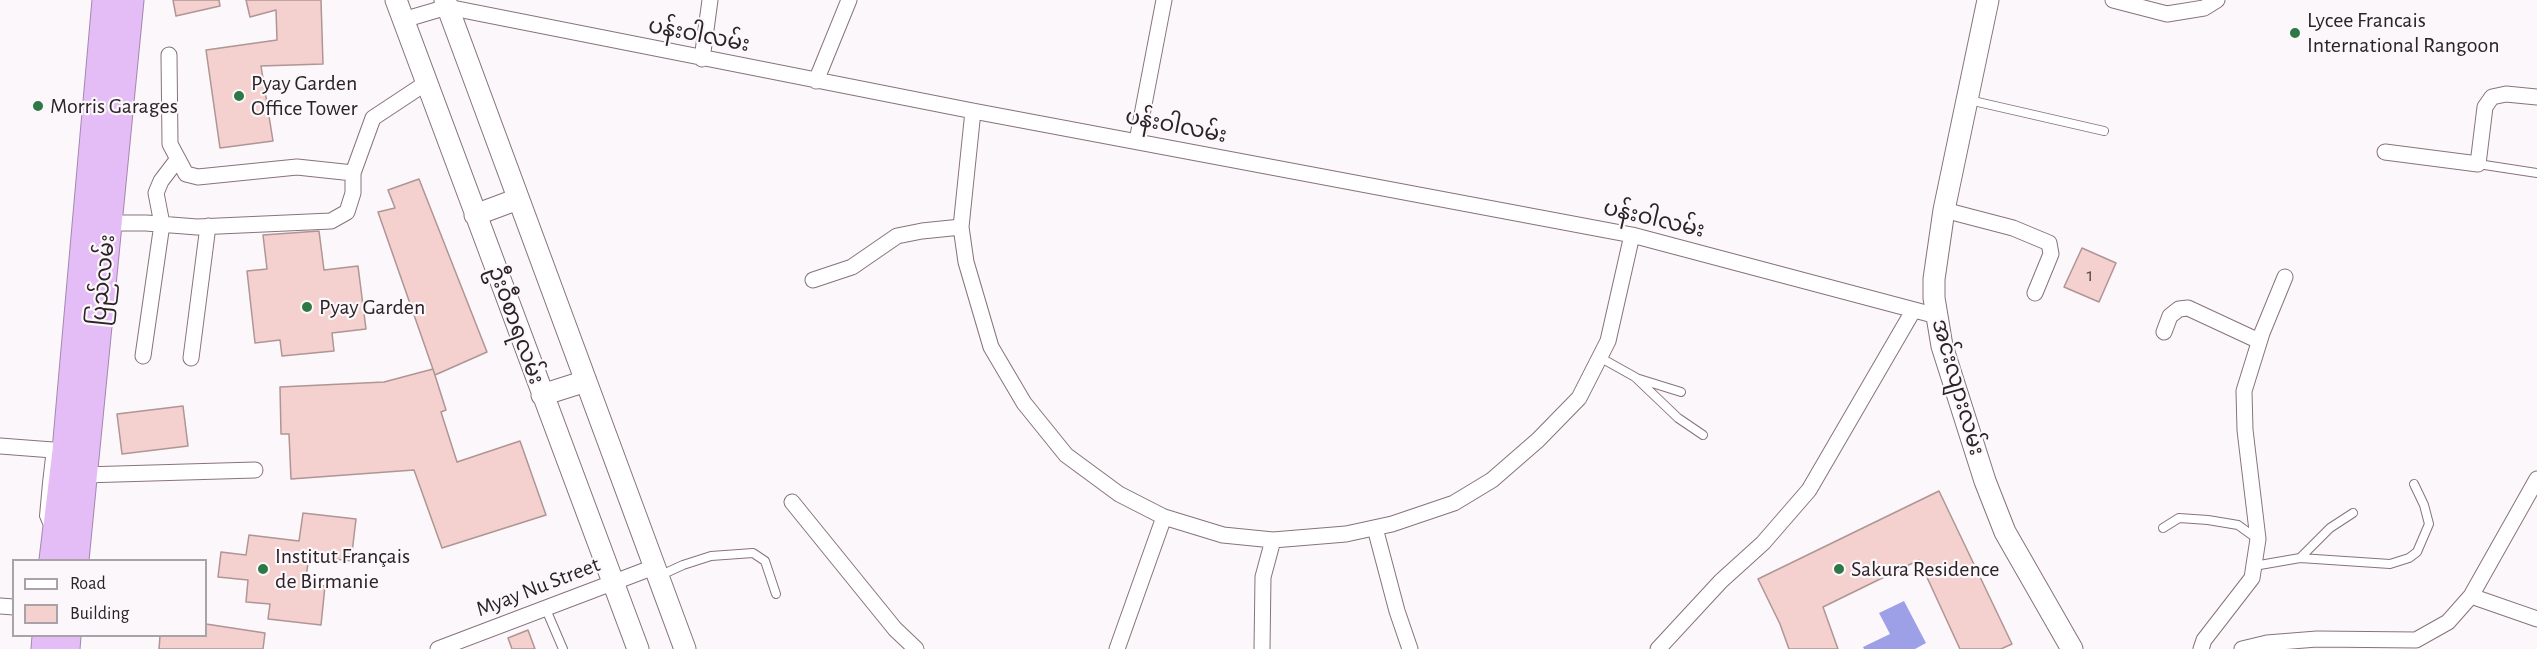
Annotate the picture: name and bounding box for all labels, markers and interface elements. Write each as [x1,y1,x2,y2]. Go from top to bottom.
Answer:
place label: Lycee Francais International Rangoon [2307,7,2500,58]
street label: ပန်းဝါလမ်း [646,12,752,58]
marker: Lycee Francais International Rangoon [2288,26,2302,40]
place label: Pyay Garden Office Tower [251,70,358,122]
marker: Pyay Garden Office Tower [232,89,246,103]
place label: Morris Garages [50,93,178,119]
marker: Morris Garages [31,99,45,113]
street label: ပန်းဝါလမ်း [1123,103,1229,149]
street label: ပန်းဝါလမ်း [1601,195,1707,243]
street label: ပြည်လမ်း [85,233,121,327]
street label: ဦးဝီစာရလမ်း [482,262,550,388]
house number: 1 [2087,263,2093,287]
place label: Pyay Garden [319,294,425,320]
marker: Pyay Garden [300,300,314,314]
street label: အင်းလျားလမ်း [1926,316,1990,458]
place label: Institut Français de Birmanie [275,543,410,594]
street label: Myay Nu Street [472,551,604,623]
place label: Sakura Residence [1851,556,1999,582]
legend [12,559,207,637]
marker: Institut Français de Birmanie [256,562,270,576]
marker: Sakura Residence [1832,562,1846,576]
text: Road [70,575,106,593]
text: Building [70,605,129,623]

